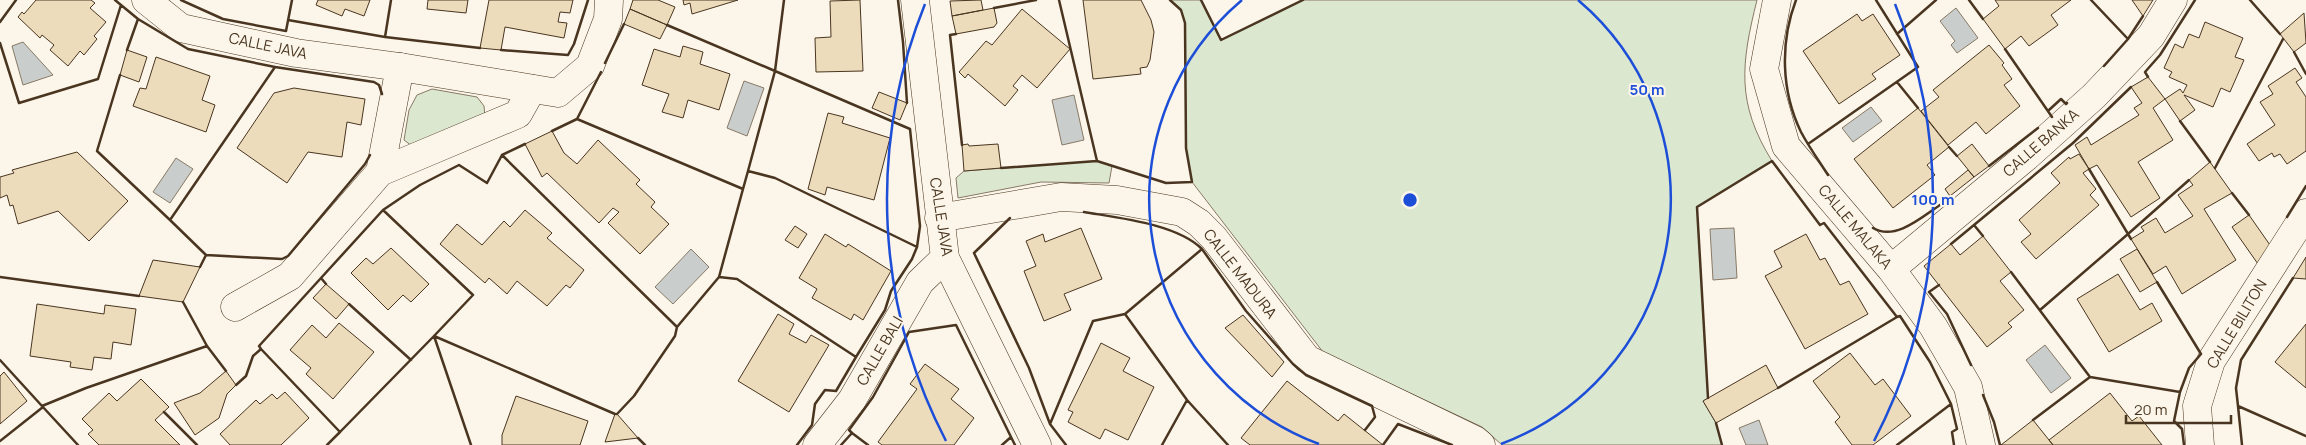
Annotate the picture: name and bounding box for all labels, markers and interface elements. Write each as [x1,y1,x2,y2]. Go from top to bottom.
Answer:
street label: CALLE JAVA [227,27,310,64]
text: 50 m [1629,79,1665,100]
street label: CALLE BANKA [1998,103,2083,181]
street label: CALLE JAVA [925,176,958,258]
street label: CALLE MALAKA [1814,180,1897,274]
text: 100 m [1912,189,1954,210]
centre of rings [1401,191,1419,209]
street label: CALLE MADURA [1199,224,1282,323]
street label: CALLE BILITON [2202,275,2272,372]
street label: CALLE BALI [851,312,908,389]
scale bar [2126,392,2231,424]
text: 20 m [2134,399,2167,420]

